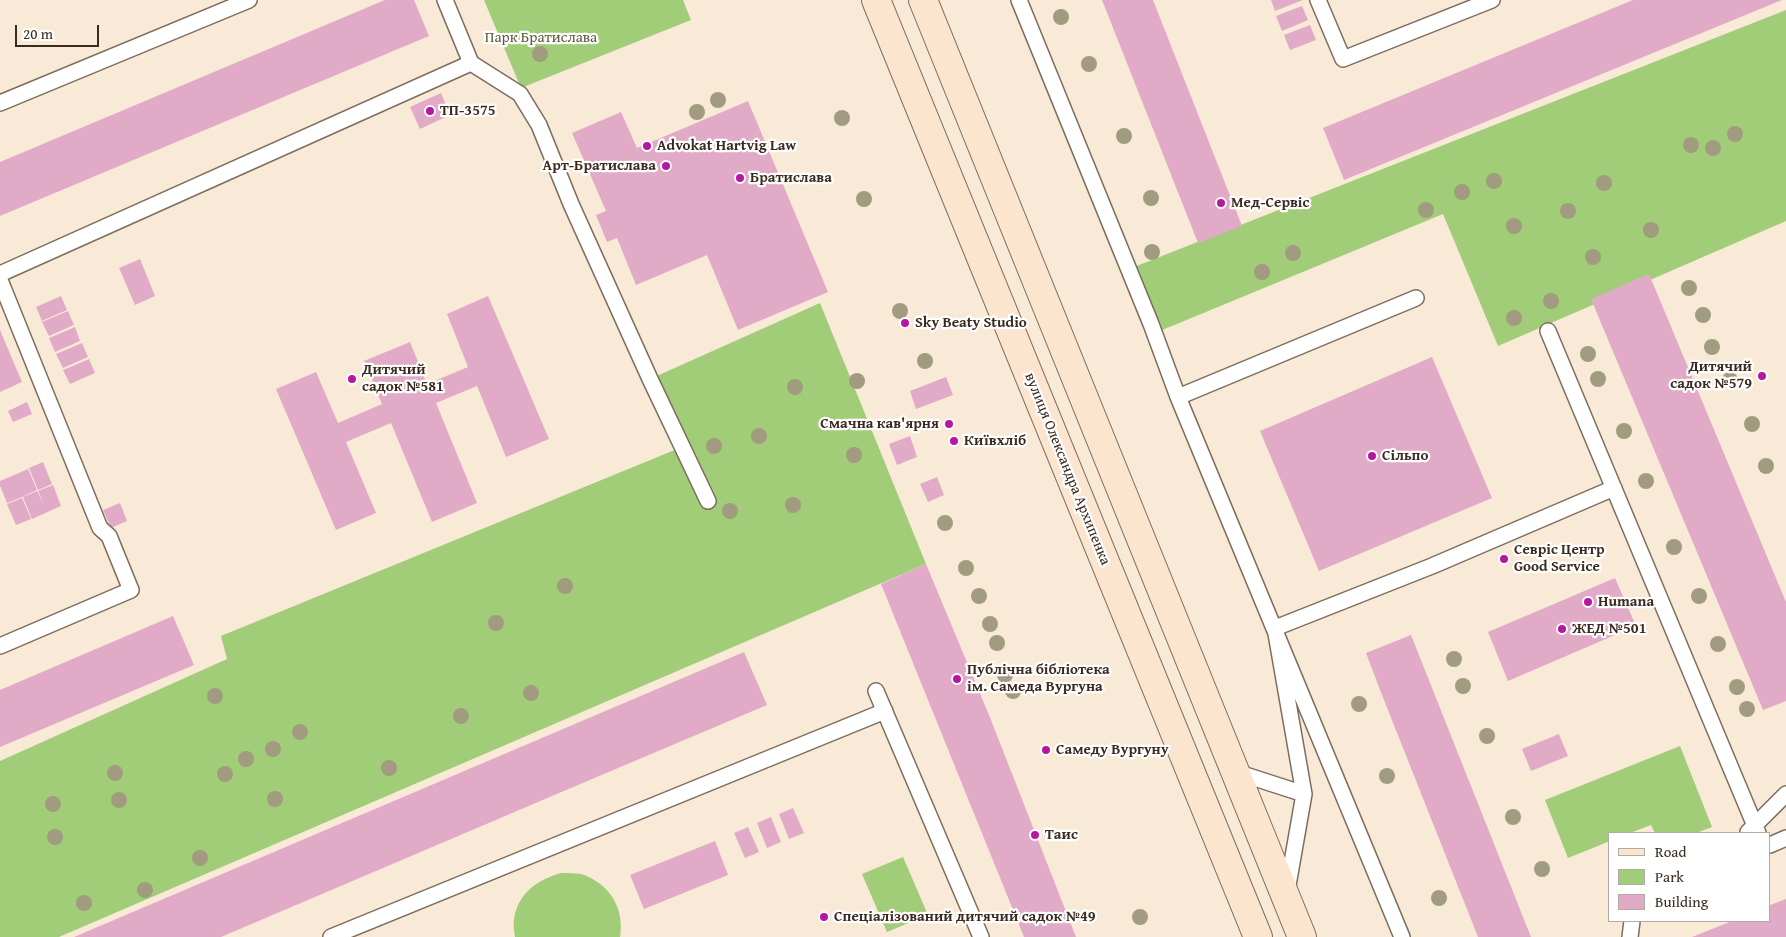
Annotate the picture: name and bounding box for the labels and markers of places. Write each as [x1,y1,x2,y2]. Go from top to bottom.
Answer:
place label: ТП-3575 [440,102,495,120]
marker: ТП-3575 [424,105,436,117]
place label: Advokat Hartvig Law [657,137,796,155]
marker: Advokat Hartvig Law [641,140,653,152]
place label: Арт-Братислава [543,157,656,175]
marker: Арт-Братислава [660,160,672,172]
place label: Братислава [750,169,832,187]
marker: Братислава [734,172,746,184]
place label: Мед-Сервіс [1231,194,1309,212]
marker: Мед-Сервіс [1215,197,1227,209]
place label: Sky Beaty Studio [915,314,1027,332]
marker: Sky Beaty Studio [899,317,911,329]
place label: Дитячий садок №579 [1670,358,1752,393]
place label: Дитячий садок №581 [362,361,444,396]
marker: Дитячий садок №579 [1756,370,1768,382]
marker: Дитячий садок №581 [346,373,358,385]
place label: Смачна кав'ярня [820,415,939,433]
marker: Смачна кав'ярня [943,418,955,430]
place label: Київхліб [964,432,1026,450]
marker: Київхліб [948,435,960,447]
place label: Сільпо [1382,447,1428,465]
marker: Сільпо [1366,450,1378,462]
place label: Севрiс Центр Good Service [1514,541,1605,576]
marker: Севрiс Центр Good Service [1498,553,1510,565]
place label: Humana [1598,593,1654,611]
marker: Humana [1582,596,1594,608]
place label: ЖЕД №501 [1572,620,1646,638]
marker: ЖЕД №501 [1556,623,1568,635]
place label: Публічна бібліотека ім. Самеда Вургуна [967,661,1110,696]
marker: Публічна бібліотека ім. Самеда Вургуна [951,673,963,685]
place label: Самеду Вургуну [1056,741,1169,759]
marker: Самеду Вургуну [1040,744,1052,756]
place label: Таис [1045,826,1078,844]
marker: Таис [1029,829,1041,841]
place label: Спеціалізований дитячий садок №49 [834,908,1096,926]
marker: Спеціалізований дитячий садок №49 [818,911,830,923]

